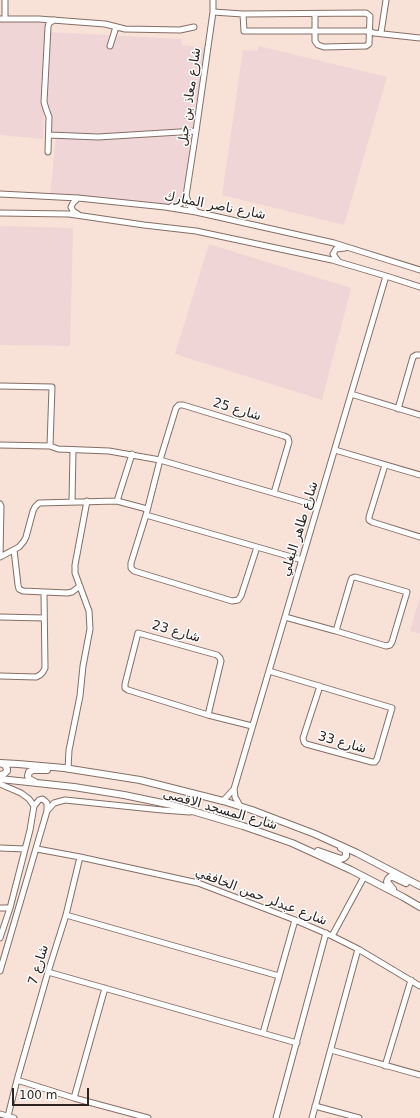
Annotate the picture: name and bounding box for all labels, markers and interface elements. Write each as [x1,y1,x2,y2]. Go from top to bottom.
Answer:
street label: شارع معاذ بن جبل [175,47,205,147]
street label: شارع ناصر المبارك [163,189,267,223]
street label: شارع 25 [211,395,263,425]
street label: شارع طاهر البغلي [278,480,322,578]
street label: شارع 23 [150,618,202,646]
street label: شارع 33 [316,729,368,757]
street label: شارع المسجد الاقصى [161,786,279,834]
street label: شارع عبدلر حمن الخافقي [193,865,329,929]
street label: شارع 7 [26,943,52,987]
scale bar [14,1080,91,1106]
text: 100 m [19,1088,57,1102]

